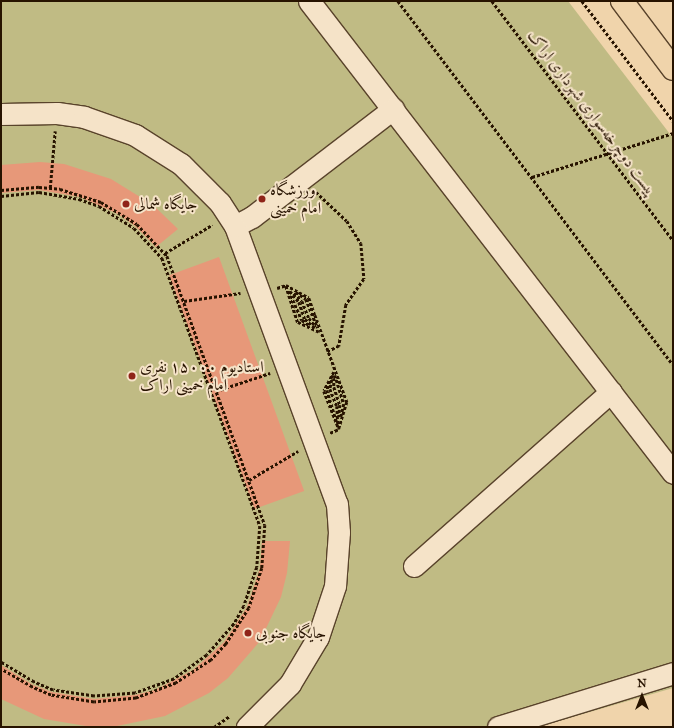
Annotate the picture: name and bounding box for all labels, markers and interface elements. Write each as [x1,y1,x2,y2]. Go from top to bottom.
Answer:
street label: پیست دوچرخه‌سواری شهرداری اراک [523,26,661,200]
place label: ورزشگاه امام خمینی [270,180,321,218]
place label: جایگاه شمالی [134,194,198,214]
marker: ورزشگاه امام خمینی [257,194,267,204]
marker: جایگاه شمالی [121,199,131,209]
place label: استادیوم ۱۵۰۰۰ نفری امام خمینی اراک [140,357,264,395]
marker: استادیوم ۱۵۰۰۰ نفری امام خمینی اراک [127,371,137,381]
place label: جایگاه جنوبی [256,623,326,643]
marker: جایگاه جنوبی [243,628,253,638]
north arrow [622,676,662,716]
text: N [637,677,647,690]

